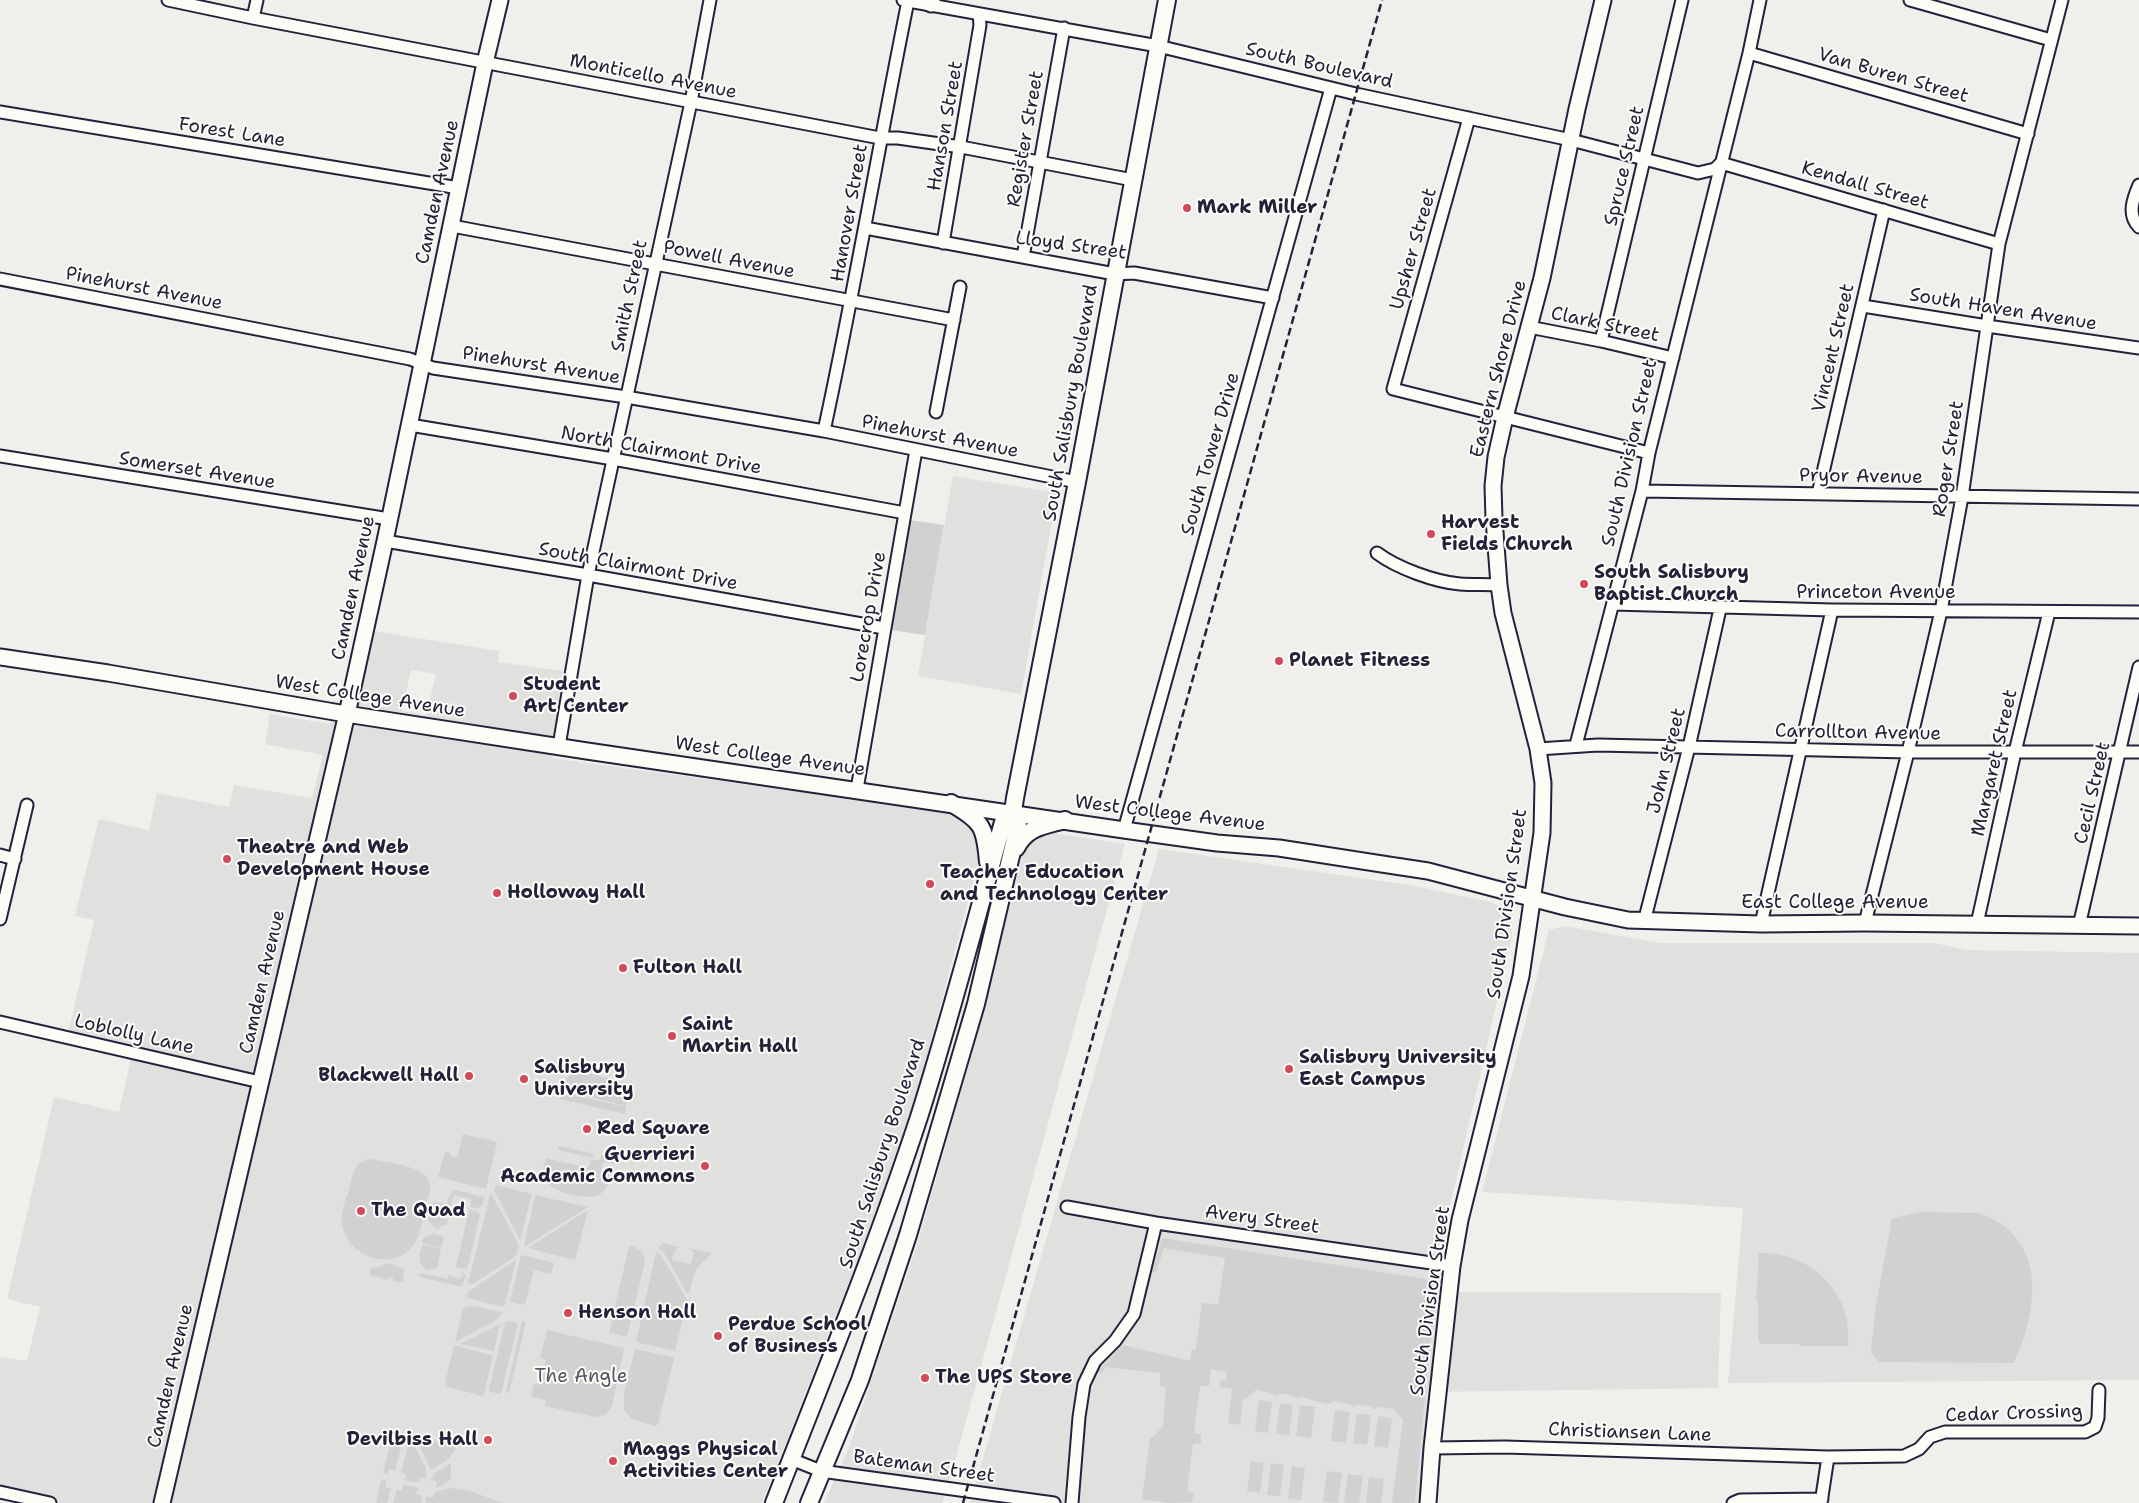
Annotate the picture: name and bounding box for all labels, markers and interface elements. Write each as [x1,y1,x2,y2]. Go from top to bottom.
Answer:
street label: South Boulevard [1243,38,1395,94]
street label: Van Buren Street [1815,44,1971,108]
street label: Monticello Avenue [567,50,739,104]
street label: Hanson Street [923,59,969,193]
street label: Register Street [1003,69,1049,209]
street label: Spruce Street [1600,104,1650,228]
street label: Forest Lane [177,113,287,153]
street label: Camden Avenue [412,118,464,266]
street label: Hanover Street [827,142,873,284]
street label: Kendall Street [1799,157,1931,215]
street label: Upsher Street [1386,185,1442,313]
place label: Mark Miller [1197,197,1317,219]
marker: Mark Miller [1181,202,1193,214]
street label: Lloyd Street [1014,227,1128,265]
street label: Powell Avenue [661,236,797,284]
street label: Smith Street [607,238,653,354]
street label: Pinehurst Avenue [64,263,224,315]
street label: Eastern Shore Drive [1466,278,1532,460]
street label: Vincent Street [1808,281,1860,415]
street label: South Salisbury Boulevard [1039,283,1103,523]
street label: South Haven Avenue [1908,284,2098,336]
street label: Clark Street [1549,302,1661,348]
street label: Pinehurst Avenue [460,342,622,390]
street label: South Division Street [1597,357,1663,549]
street label: South Tower Drive [1177,370,1245,538]
street label: Roger Street [1929,399,1969,519]
street label: Pinehurst Avenue [860,411,1020,463]
street label: North Clairmont Drive [559,422,763,480]
street label: Somerset Avenue [117,447,277,495]
street label: Pryor Avenue [1799,465,1923,489]
place label: Harvest Fields Church [1441,512,1573,556]
street label: Camden Avenue [328,514,380,662]
marker: Harvest Fields Church [1425,528,1437,540]
street label: South Clairmont Drive [537,538,739,596]
street label: Lorecrop Drive [846,550,892,684]
place label: South Salisbury Baptist Church [1594,562,1749,606]
marker: South Salisbury Baptist Church [1578,578,1590,590]
street label: Princeton Avenue [1796,582,1956,604]
place label: Planet Fitness [1289,650,1430,672]
marker: Planet Fitness [1273,655,1285,667]
street label: West College Avenue [273,671,467,723]
place label: Student Art Center [523,674,629,718]
street label: Margaret Street [1967,687,2023,839]
marker: Student Art Center [507,690,519,702]
street label: John Street [1643,706,1691,816]
street label: Carrollton Avenue [1775,720,1941,746]
street label: West College Avenue [673,732,867,782]
street label: Cecil Street [2070,740,2116,846]
street label: West College Avenue [1073,791,1267,837]
street label: South Division Street [1483,808,1533,1000]
place label: Theatre and Web Development House [237,837,430,881]
marker: Theatre and Web Development House [221,853,233,865]
place label: Teacher Education and Technology Center [940,862,1168,906]
marker: Teacher Education and Technology Center [924,878,936,890]
place label: Holloway Hall [507,882,645,904]
marker: Holloway Hall [491,887,503,899]
street label: East College Avenue [1741,892,1929,914]
street label: Camden Avenue [235,908,291,1056]
place label: Fulton Hall [633,957,742,979]
marker: Fulton Hall [617,962,629,974]
street label: Loblolly Lane [72,1010,196,1060]
place label: Saint Martin Hall [682,1014,798,1058]
marker: Saint Martin Hall [666,1030,678,1042]
street label: South Salisbury Boulevard [835,1036,931,1272]
place label: Salisbury University East Campus [1299,1047,1497,1091]
place label: Salisbury University [534,1057,634,1101]
marker: Salisbury University East Campus [1283,1063,1295,1075]
place label: Blackwell Hall [318,1065,459,1087]
marker: Blackwell Hall [463,1070,475,1082]
marker: Salisbury University [518,1073,530,1085]
place label: Red Square [597,1118,710,1140]
marker: Red Square [581,1123,593,1135]
place label: Guerrieri Academic Commons [500,1144,695,1188]
marker: Guerrieri Academic Commons [699,1160,711,1172]
place label: The Quad [371,1200,466,1222]
street label: Avery Street [1203,1201,1321,1239]
marker: The Quad [355,1205,367,1217]
street label: South Division Street [1406,1205,1456,1397]
street label: Camden Avenue [143,1302,199,1450]
place label: Henson Hall [578,1302,696,1324]
marker: Henson Hall [562,1307,574,1319]
place label: Perdue School of Business [728,1314,867,1358]
marker: Perdue School of Business [712,1330,724,1342]
park label: The Angle [535,1366,627,1388]
place label: The UPS Store [935,1367,1072,1389]
marker: The UPS Store [919,1372,931,1384]
street label: Cedar Crossing [1945,1400,2083,1428]
street label: Christiansen Lane [1548,1419,1712,1447]
place label: Devilbiss Hall [347,1429,478,1451]
marker: Devilbiss Hall [482,1434,494,1446]
place label: Maggs Physical Activities Center [623,1439,788,1483]
street label: Bateman Street [852,1446,996,1488]
marker: Maggs Physical Activities Center [607,1455,619,1467]

